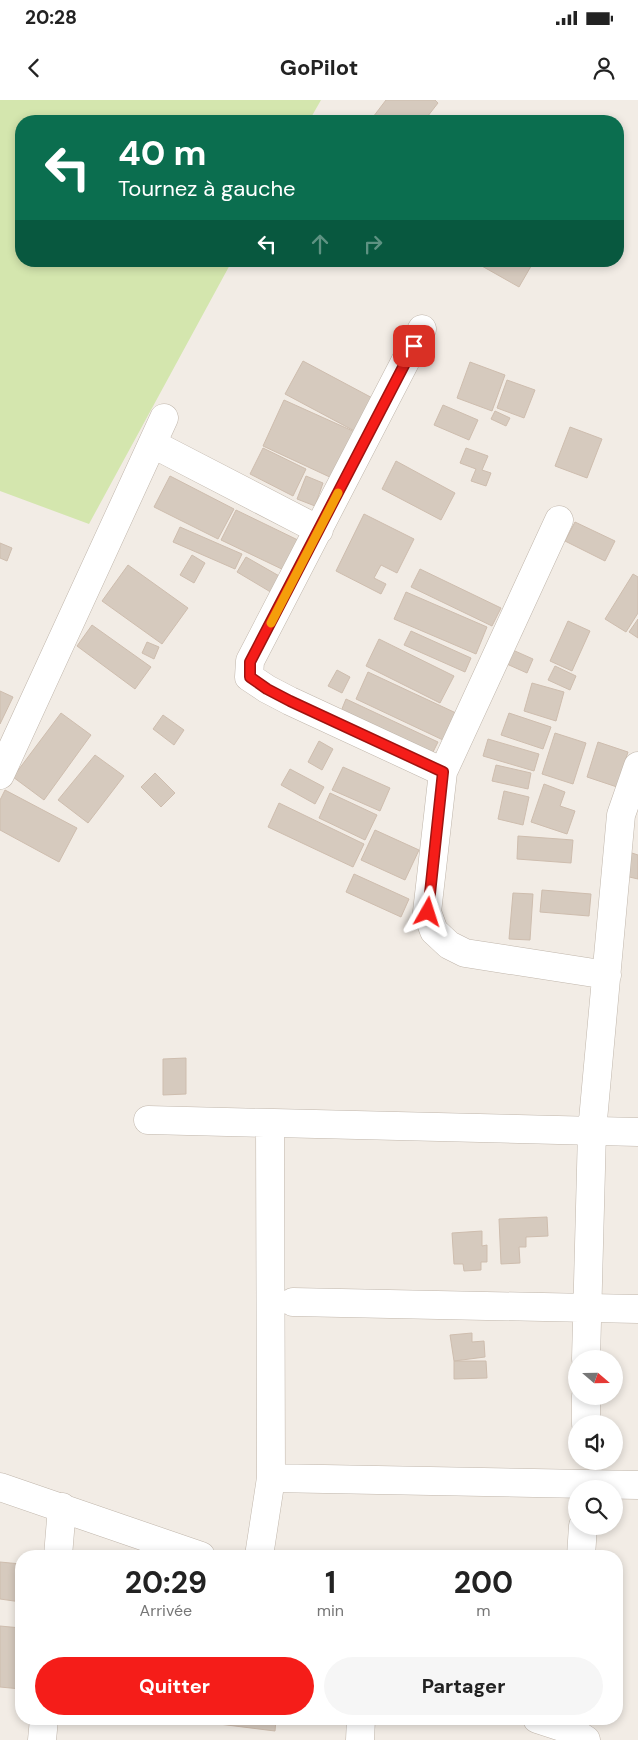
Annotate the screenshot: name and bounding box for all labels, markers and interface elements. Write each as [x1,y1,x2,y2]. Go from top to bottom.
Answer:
text: 20:28 [25,5,77,30]
text: GoPilot [280,53,358,82]
icon: back [20,54,48,82]
icon: person [590,54,618,82]
text: 40 m [118,130,207,176]
icon: left [35,135,100,200]
text: Tournez à gauche [118,174,296,203]
icon: left [253,230,281,258]
icon: ahead [306,230,334,258]
icon: right [359,230,387,258]
pin [393,325,435,367]
icon: arrive [400,332,428,360]
position arrow [401,885,453,937]
north arrow [568,1350,622,1405]
map controls [568,1350,623,1535]
button: sound [568,1415,623,1470]
button: search [568,1480,623,1535]
text: 20:29 [125,1563,207,1602]
text: 1 [325,1563,336,1602]
text: 200 [454,1563,513,1602]
text: Arrivée [140,1600,192,1621]
text: min [317,1600,344,1621]
text: m [476,1600,491,1621]
button: Quitter [35,1657,314,1715]
button: Partager [324,1657,603,1715]

